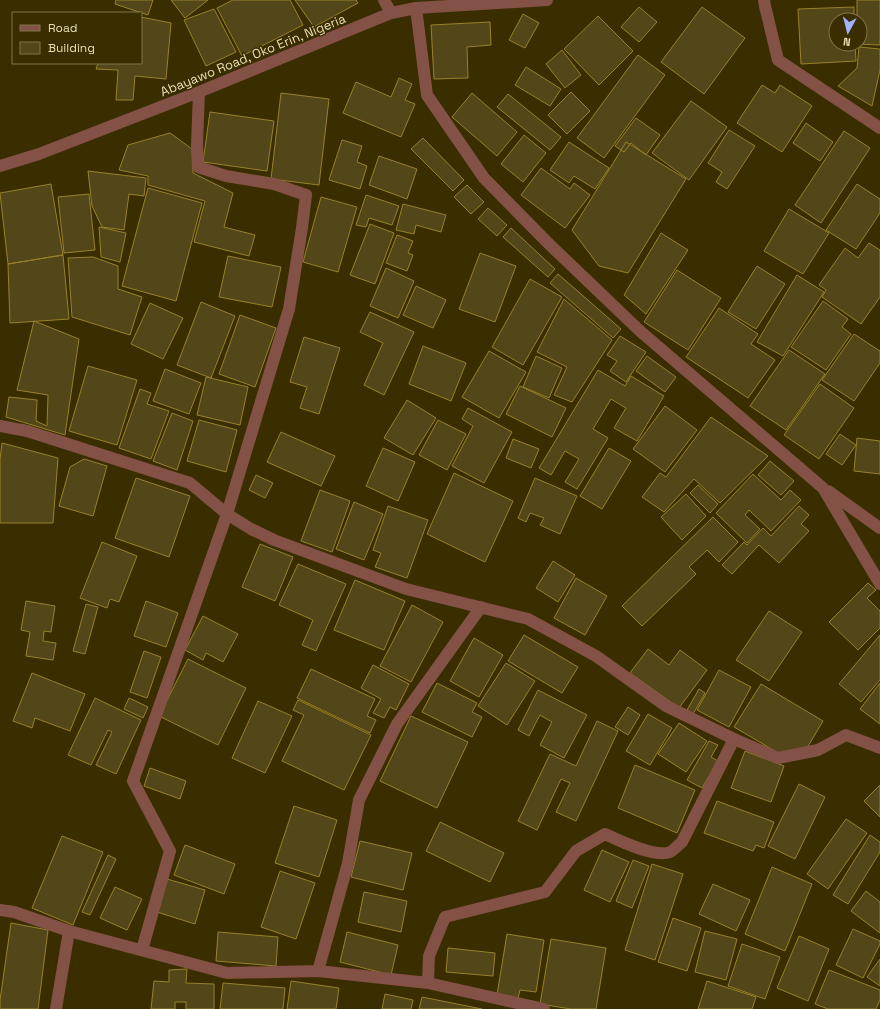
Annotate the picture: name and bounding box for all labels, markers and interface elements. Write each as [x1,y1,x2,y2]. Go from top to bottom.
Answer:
street label: Abayawo Road, Oko Erin, Nigeria [158,10,349,100]
legend [12,12,142,64]
north arrow [828,12,868,52]
text: Road [48,20,77,36]
text: N [842,35,851,49]
text: Building [48,40,95,56]

